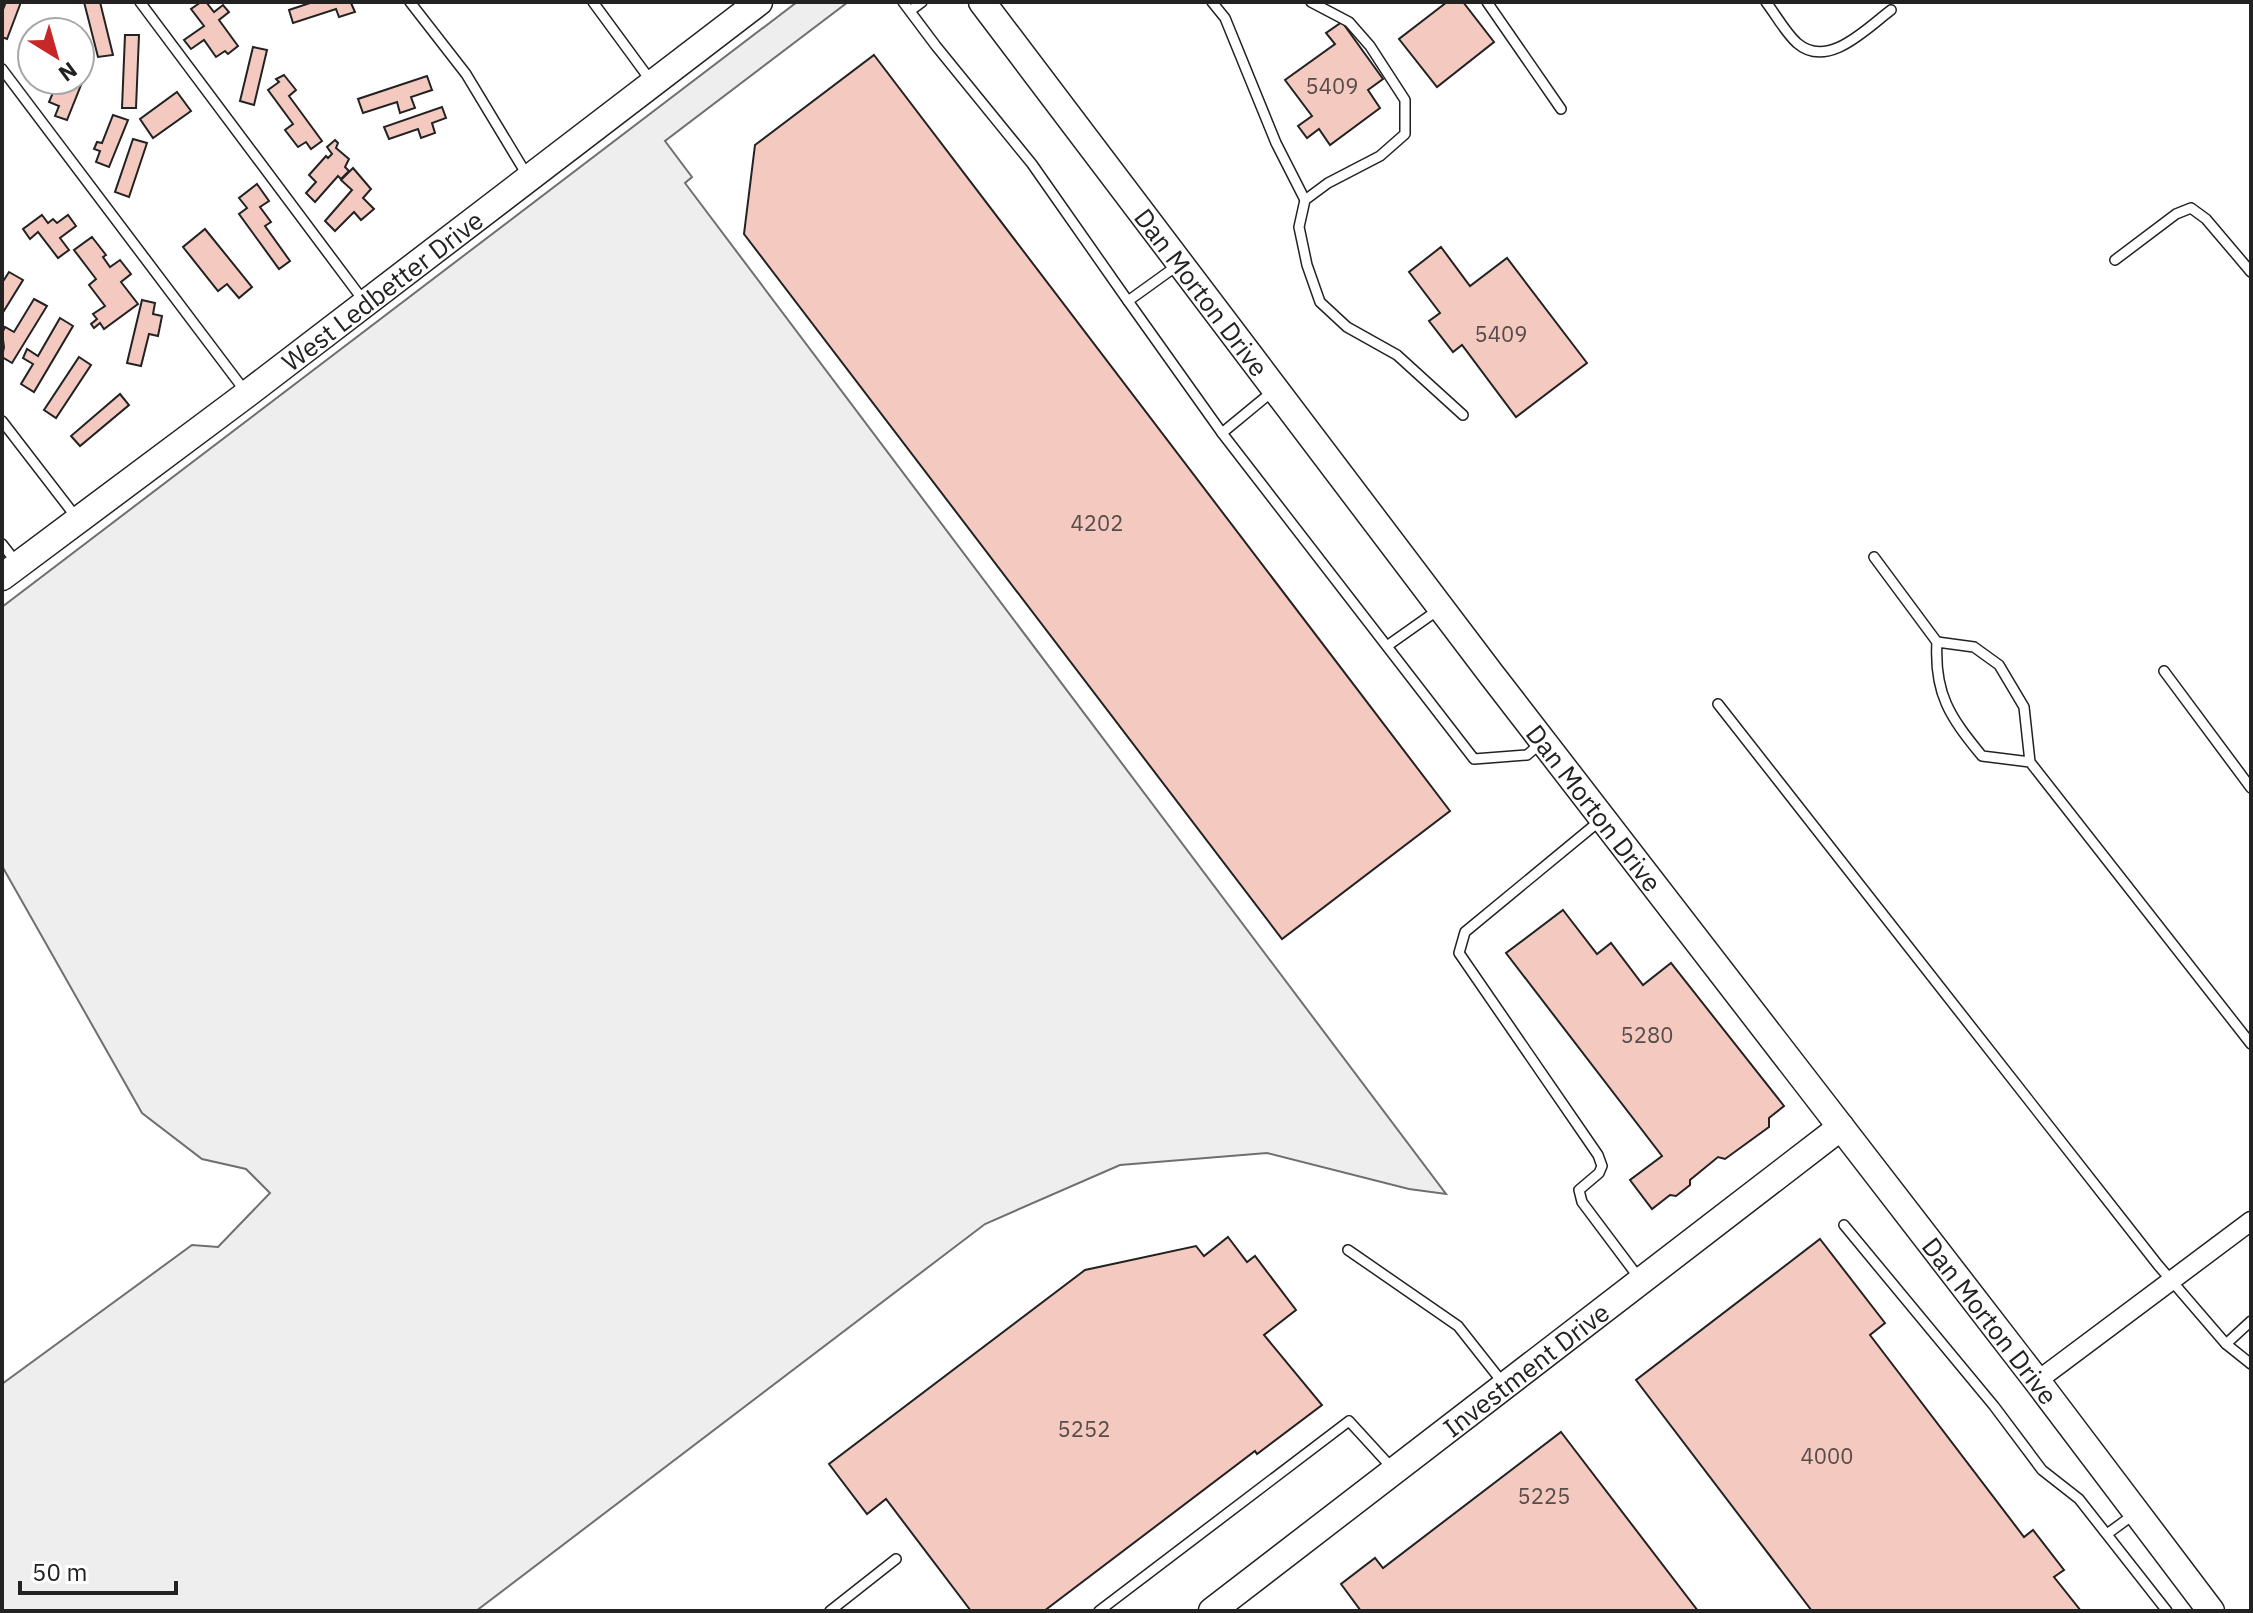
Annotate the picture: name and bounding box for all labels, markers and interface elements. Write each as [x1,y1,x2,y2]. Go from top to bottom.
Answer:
north arrow [16,16,96,96]
text: N [53,56,83,89]
house number: 5409 [1306,71,1358,100]
street label: Dan Morton Drive [1127,201,1276,383]
street label: West Ledbetter Drive [275,203,490,378]
house number: 5409 [1475,319,1527,348]
house number: 4202 [1071,508,1123,537]
street label: Dan Morton Drive [1519,717,1670,898]
house number: 5280 [1621,1020,1673,1049]
street label: Dan Morton Drive [1915,1230,2066,1411]
street label: Investment Drive [1436,1295,1616,1444]
house number: 5252 [1058,1414,1110,1443]
house number: 4000 [1801,1441,1853,1470]
house number: 5225 [1518,1481,1570,1510]
scale bar [20,1545,176,1595]
text: 50 m [32,1556,87,1588]

